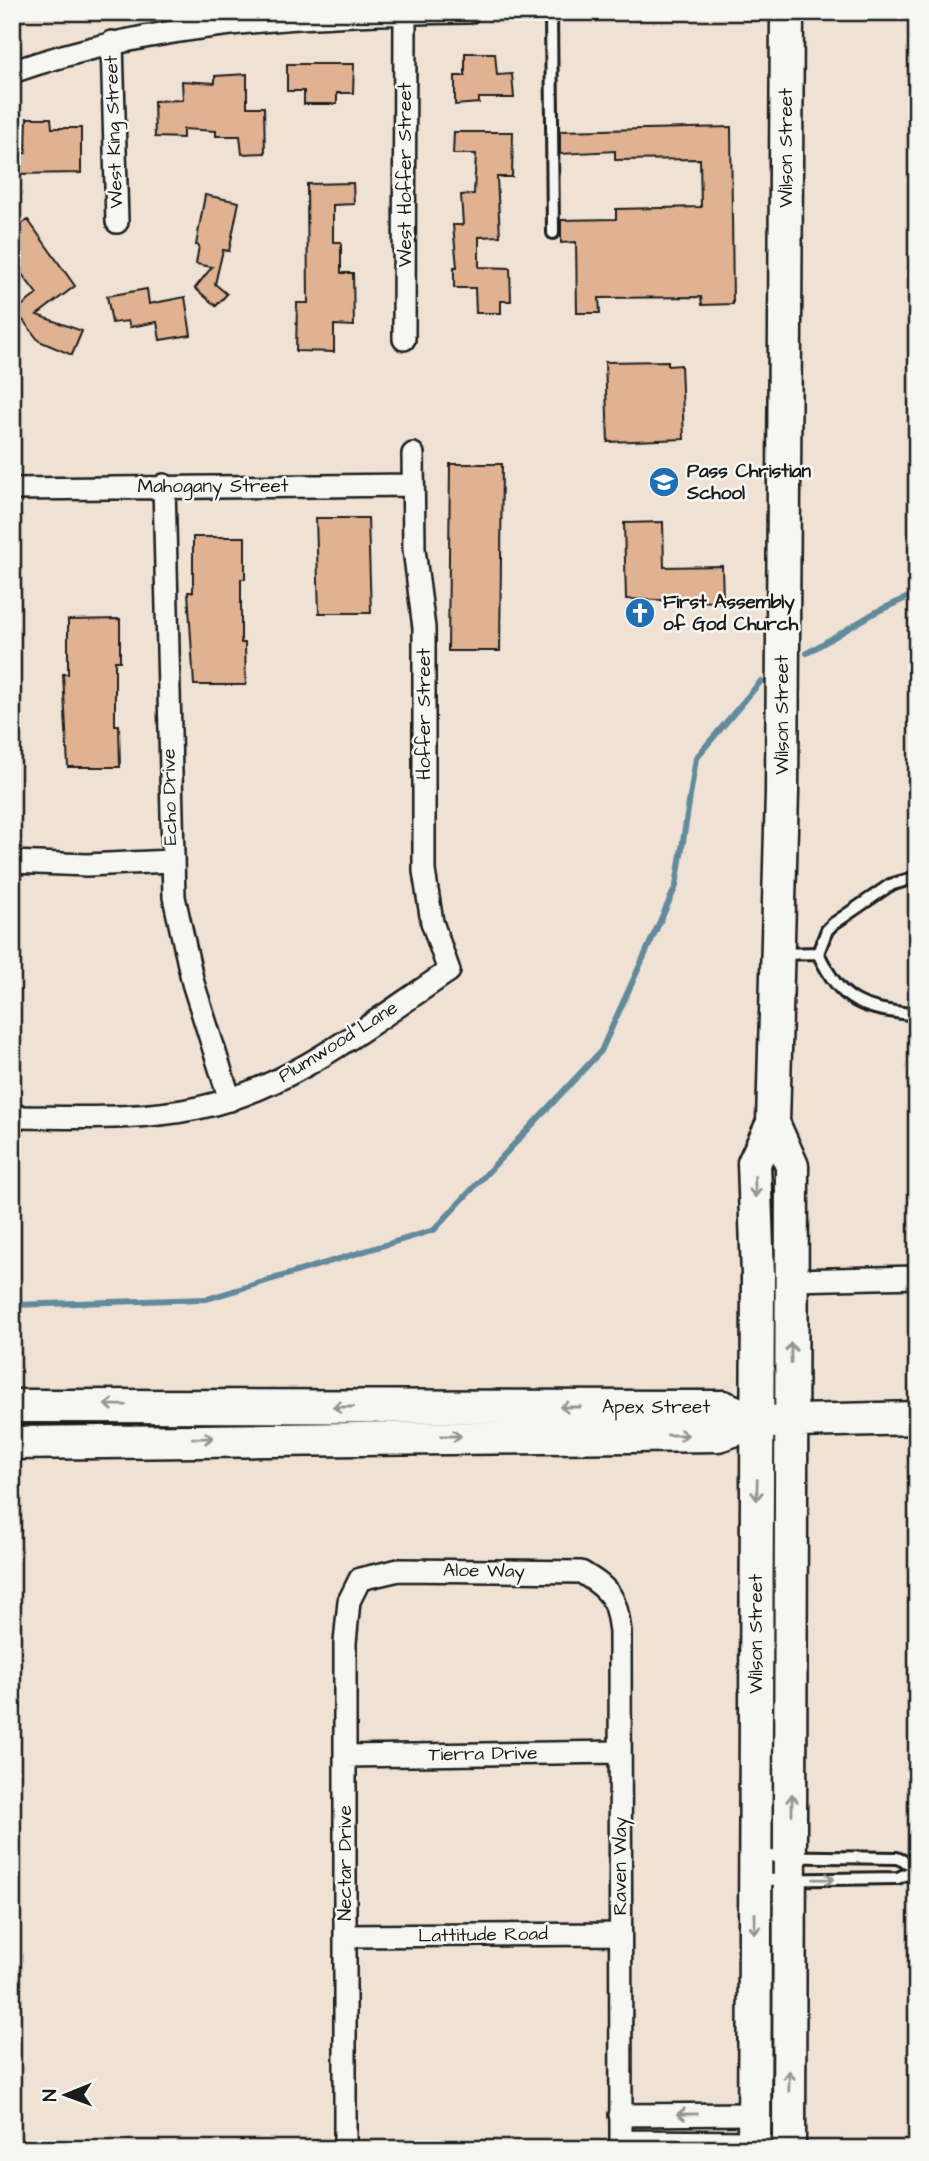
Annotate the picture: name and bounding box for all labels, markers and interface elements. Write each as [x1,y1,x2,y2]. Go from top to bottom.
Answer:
street label: West King Street [98,55,131,209]
street label: West Hoffer Street [392,82,419,267]
street label: Wilson Street [773,88,800,208]
place label: Pass Christian School [686,458,811,507]
school or university icon: Pass Christian School [647,465,681,499]
street label: Mahogany Street [137,473,289,501]
place label: First Assembly of God Church [663,589,799,638]
church icon: First Assembly of God Church [623,596,657,630]
street label: Hoffer Street [411,648,438,780]
street label: Wilson Street [769,655,796,775]
street label: Echo Drive [156,748,184,846]
street label: Plumwood Lane [273,994,403,1090]
one-way arrow [748,1175,762,1198]
one-way arrow [785,1341,798,1364]
street label: Apex Street [602,1394,710,1421]
one-way arrow [104,1398,127,1412]
one-way arrow [332,1400,355,1414]
one-way arrow [559,1400,582,1414]
one-way arrow [667,1428,690,1442]
one-way arrow [439,1429,462,1443]
one-way arrow [191,1432,214,1445]
one-way arrow [750,1478,764,1501]
street label: Aloe Way [443,1557,526,1586]
street label: Wilson Street [743,1574,770,1694]
street label: Tierra Drive [428,1740,538,1768]
one-way arrow [785,1793,798,1816]
street label: Nectar Drive [332,1805,359,1921]
street label: Raven Way [607,1816,635,1915]
one-way arrow [812,1872,835,1886]
one-way arrow [748,1913,762,1936]
street label: Lattitude Road [418,1920,548,1950]
north arrow [32,2060,102,2130]
one-way arrow [782,2069,796,2092]
text: N [37,2089,64,2101]
one-way arrow [676,2107,699,2121]

